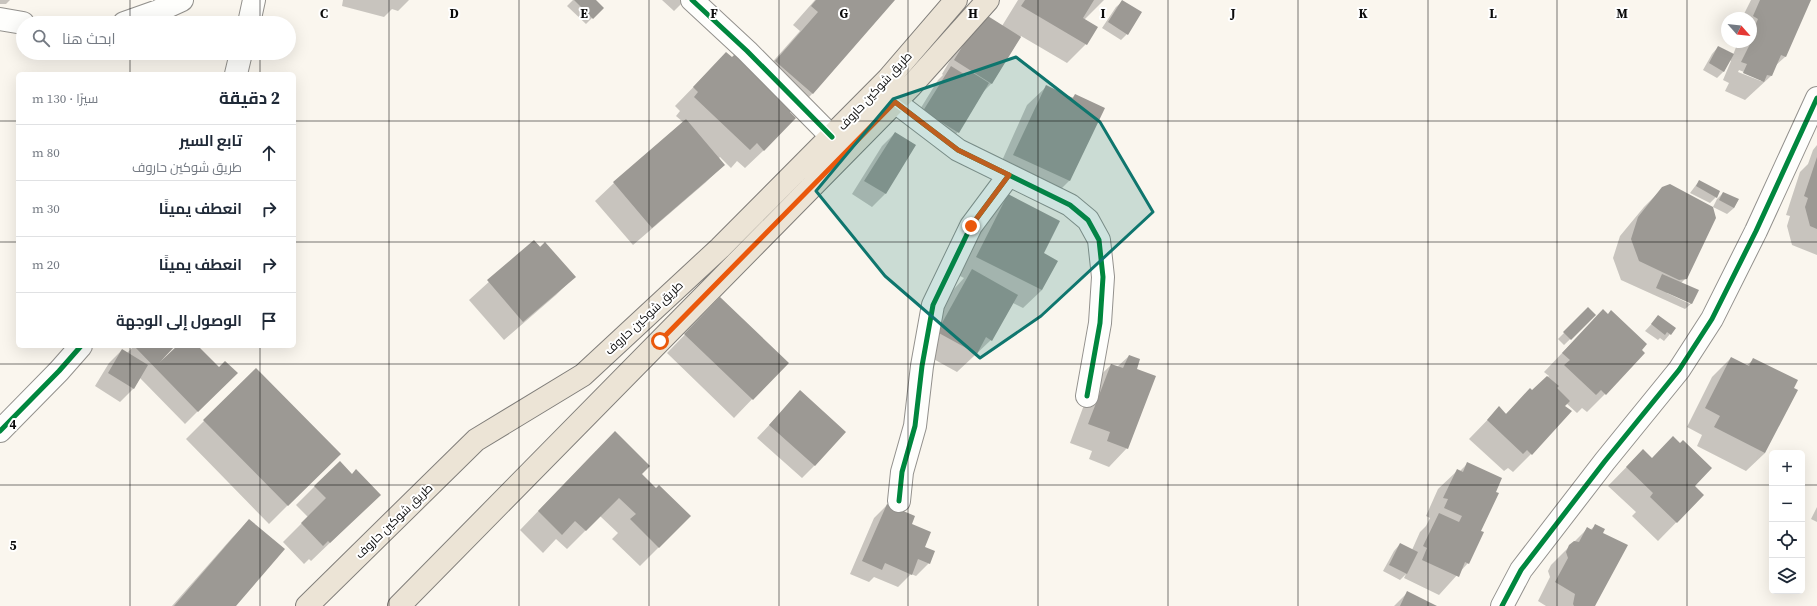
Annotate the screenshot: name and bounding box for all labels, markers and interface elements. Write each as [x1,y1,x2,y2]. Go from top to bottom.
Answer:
text: C [320,5,328,22]
text: D [449,5,459,22]
text: E [580,5,588,22]
text: F [710,5,718,22]
text: G [840,5,849,22]
text: H [968,5,978,22]
text: I [1100,5,1106,22]
text: J [1229,5,1236,22]
text: K [1358,5,1368,22]
text: L [1489,5,1497,22]
text: M [1616,5,1628,22]
north arrow [1721,12,1757,48]
search box [16,16,296,60]
icon: search [30,27,52,49]
text: ابحث هنا [62,28,116,49]
street label: طريق شوكين حاروف [835,48,916,134]
text: 2 دقيقة [219,86,280,110]
text: سيرًا · 130 m [32,90,98,107]
text: تابع السير [179,130,242,151]
icon: ahead [258,142,280,164]
text: 80 m [32,144,60,161]
text: طريق شوكين حاروف [132,159,242,176]
text: انعطف يمينًا [159,198,242,219]
icon: right [258,198,280,220]
text: 30 m [32,200,60,217]
route end [962,217,980,235]
text: انعطف يمينًا [159,254,242,275]
icon: right [258,254,280,276]
text: 20 m [32,256,60,273]
street label: طريق شوكين حاروف [601,277,687,358]
text: الوصول إلى الوجهة [116,310,242,331]
icon: arrive [258,310,280,332]
route start [651,332,669,350]
text: 4 [9,416,17,433]
map controls [1769,450,1805,594]
button: + [1769,450,1805,486]
street label: طريق شوكين حاروف [352,480,436,562]
button: − [1769,486,1805,522]
button: locate [1769,522,1805,558]
text: 5 [9,537,17,554]
button: layers [1769,558,1805,594]

